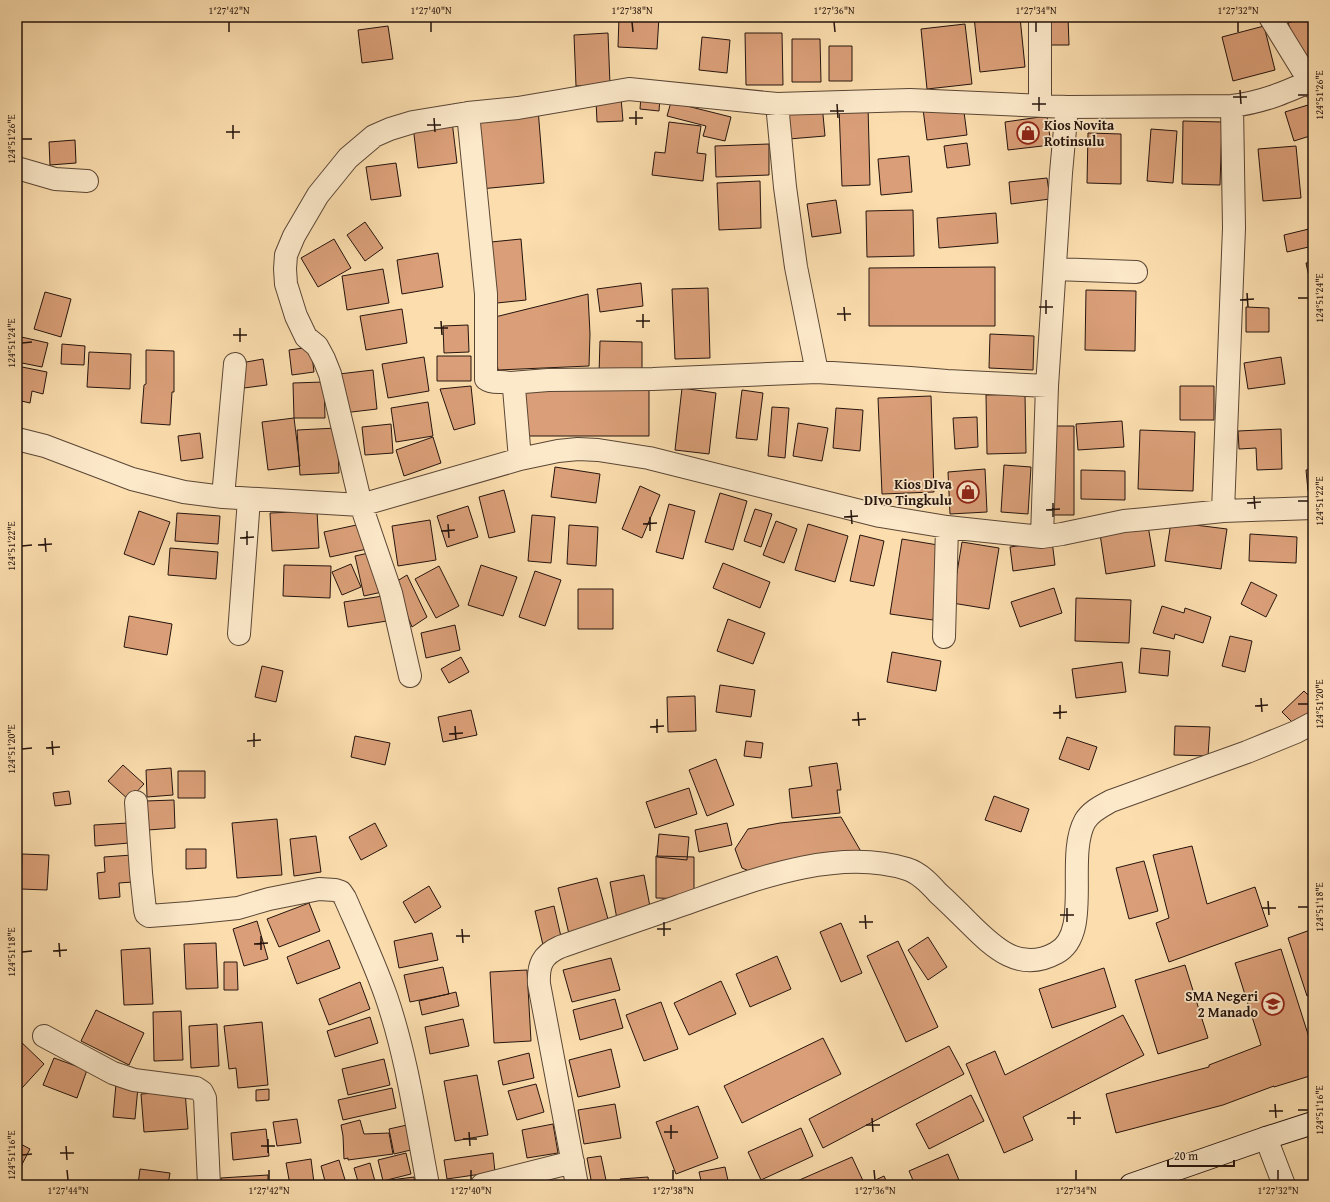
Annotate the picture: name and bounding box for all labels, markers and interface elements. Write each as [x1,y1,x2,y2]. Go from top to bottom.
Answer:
text: 1°27'42"N [208,3,250,18]
text: 1°27'40"N [410,3,452,18]
text: 1°27'38"N [611,3,653,18]
text: 1°27'36"N [813,3,855,18]
text: 1°27'34"N [1015,3,1057,18]
text: 1°27'32"N [1217,3,1259,18]
text: 124°51'26"E [1312,70,1327,120]
text: 124°51'26"E [4,114,19,164]
place label: Kios Novita Rotinsulu [1044,115,1115,151]
shop icon: Kios Novita Rotinsulu [1015,120,1041,146]
text: 124°51'24"E [1312,273,1327,323]
text: 124°51'24"E [4,318,19,368]
place label: Kios DIva DIvo Tingkulu [864,474,953,510]
text: 124°51'22"E [1312,476,1327,526]
shop icon: Kios DIva DIvo Tingkulu [955,479,981,505]
text: 124°51'22"E [4,521,19,571]
text: 124°51'20"E [1312,679,1327,729]
text: 124°51'20"E [4,724,19,774]
text: 124°51'18"E [1312,882,1327,932]
text: 124°51'18"E [4,927,19,977]
place label: SMA Negeri 2 Manado [1185,986,1259,1022]
school or university icon: SMA Negeri 2 Manado [1260,991,1286,1017]
text: 124°51'16"E [1312,1085,1327,1135]
text: 124°51'16"E [4,1130,19,1180]
scale bar [1168,1142,1234,1168]
text: 20 m [1174,1147,1198,1164]
text: 1°27'44"N [47,1183,89,1198]
text: 1°27'42"N [248,1183,290,1198]
text: 1°27'40"N [450,1183,492,1198]
text: 1°27'38"N [652,1183,694,1198]
text: 1°27'36"N [854,1183,896,1198]
text: 1°27'34"N [1055,1183,1097,1198]
text: 1°27'32"N [1257,1183,1299,1198]

